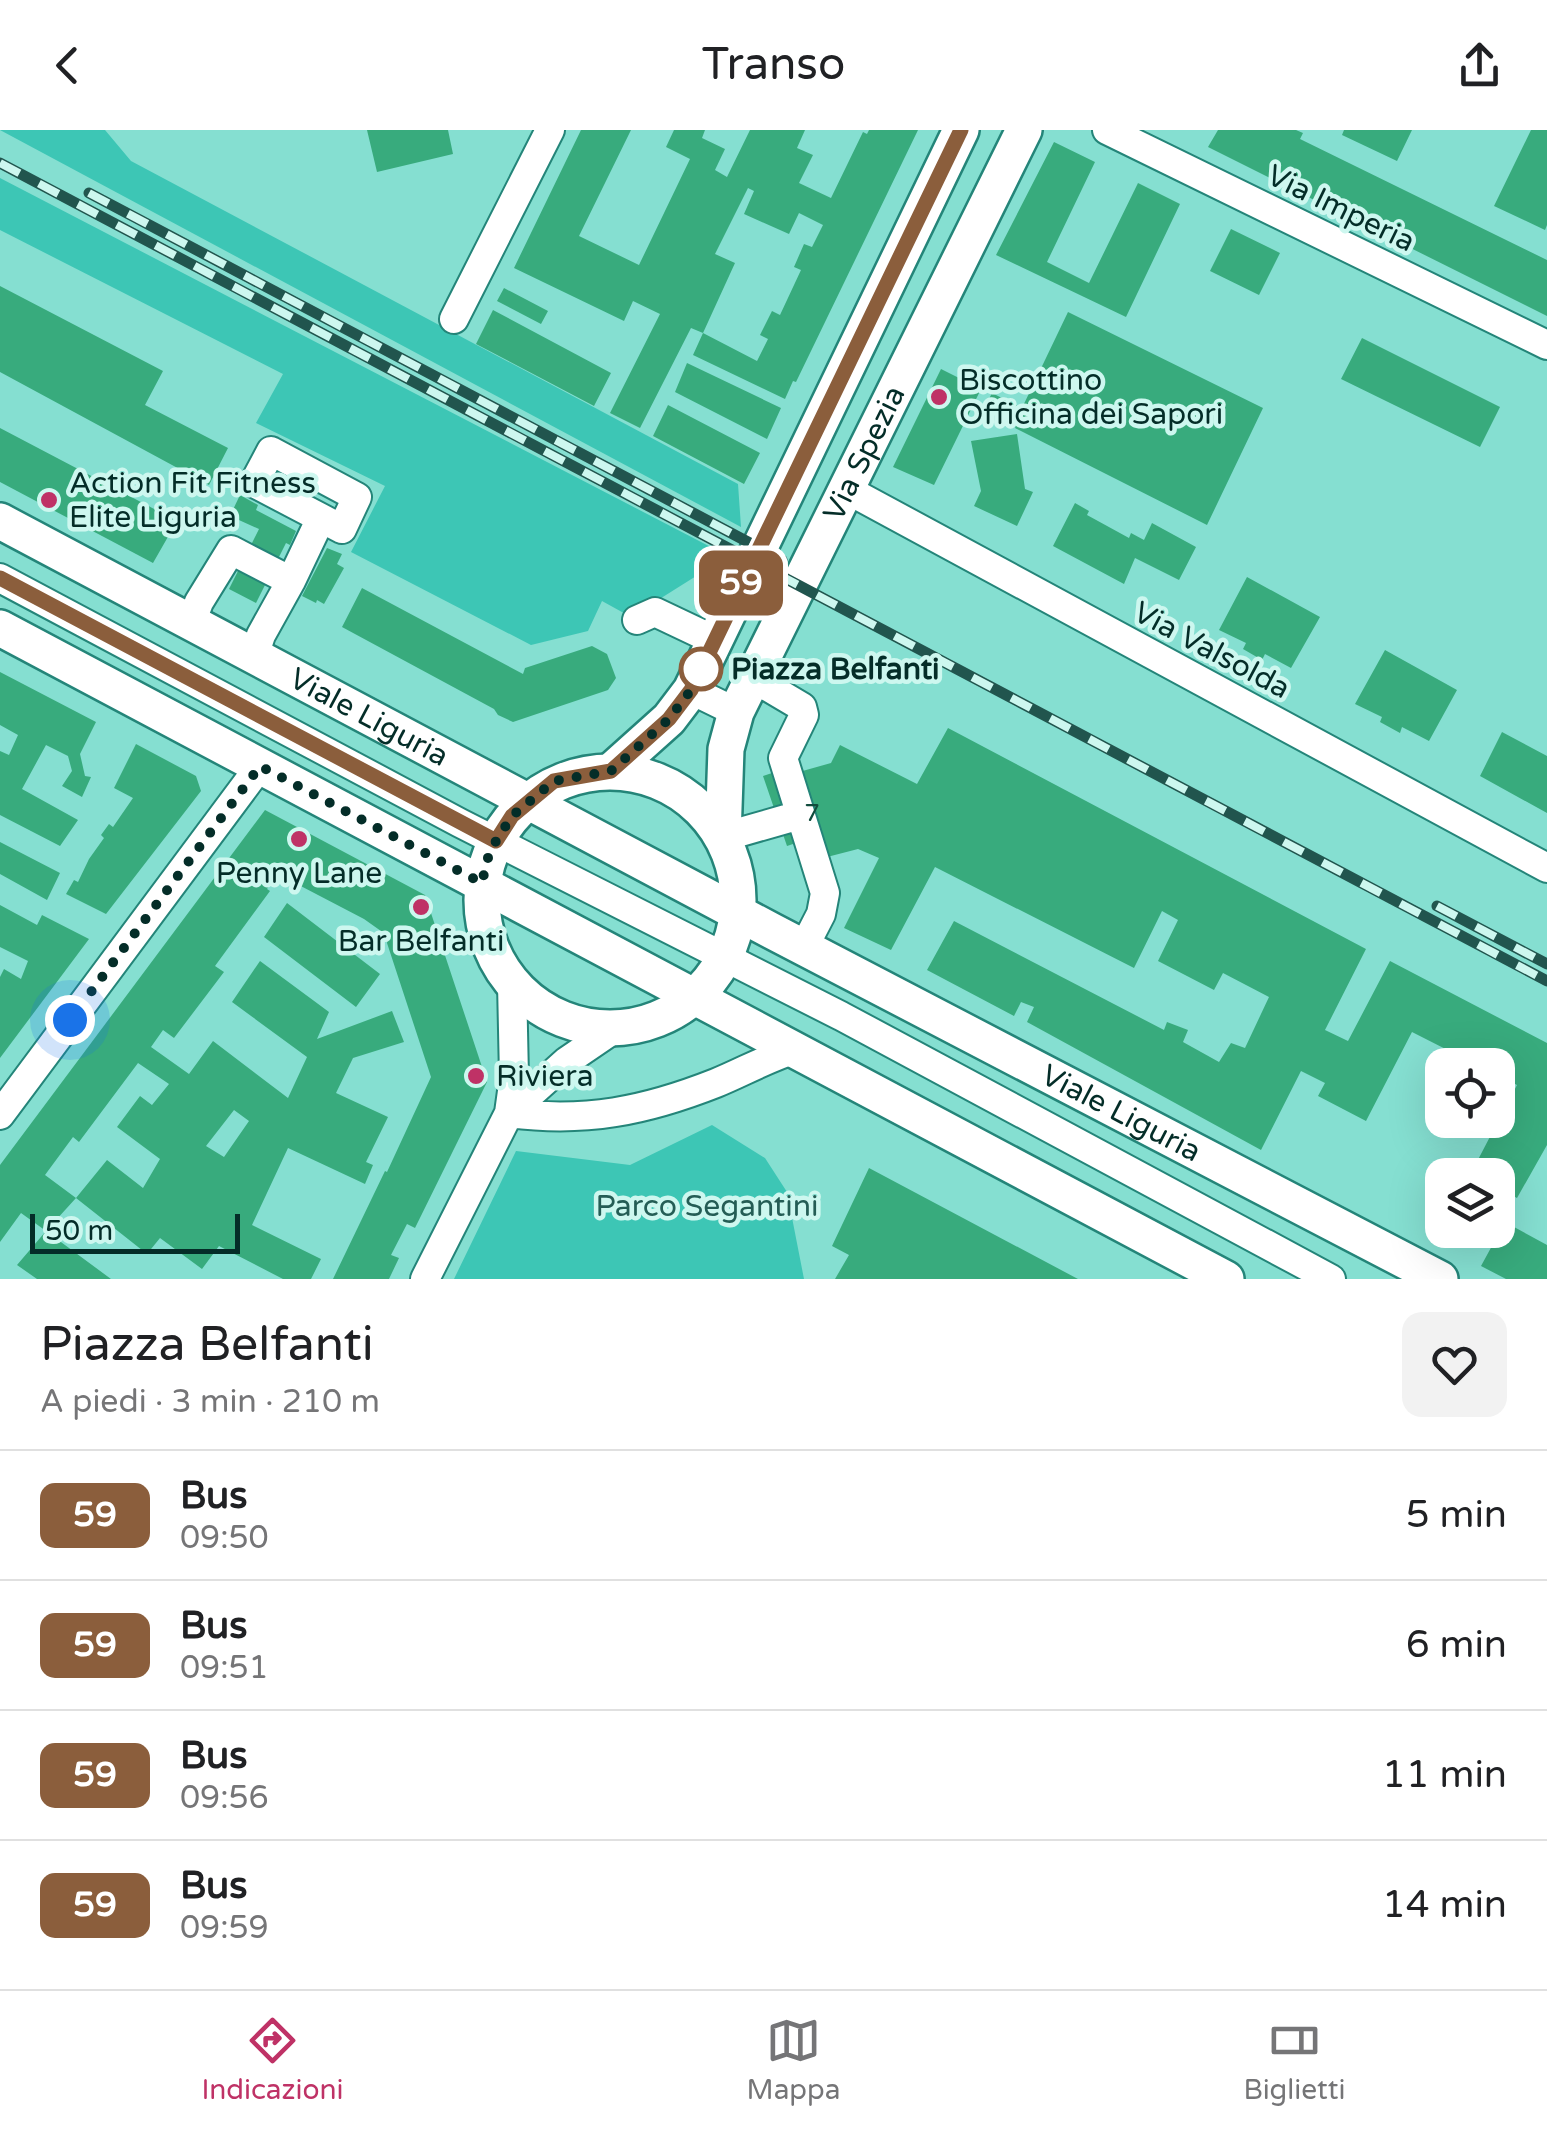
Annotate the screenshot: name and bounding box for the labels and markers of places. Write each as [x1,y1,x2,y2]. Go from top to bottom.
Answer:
place label: Biscottino Officina dei Sapori [959,362,1223,433]
marker: Biscottino Officina dei Sapori [928,386,950,408]
place label: Action Fit Fitness Elite Liguria [69,465,316,536]
marker: Action Fit Fitness Elite Liguria [38,489,60,511]
marker: Piazza Belfanti [680,648,722,690]
place label: Piazza Belfanti [731,651,940,688]
marker: Penny Lane [288,828,310,850]
place label: Penny Lane [216,855,382,892]
marker: Bar Belfanti [410,896,432,918]
place label: Bar Belfanti [338,923,504,960]
place label: Riviera [496,1058,594,1095]
marker: Riviera [465,1065,487,1087]

